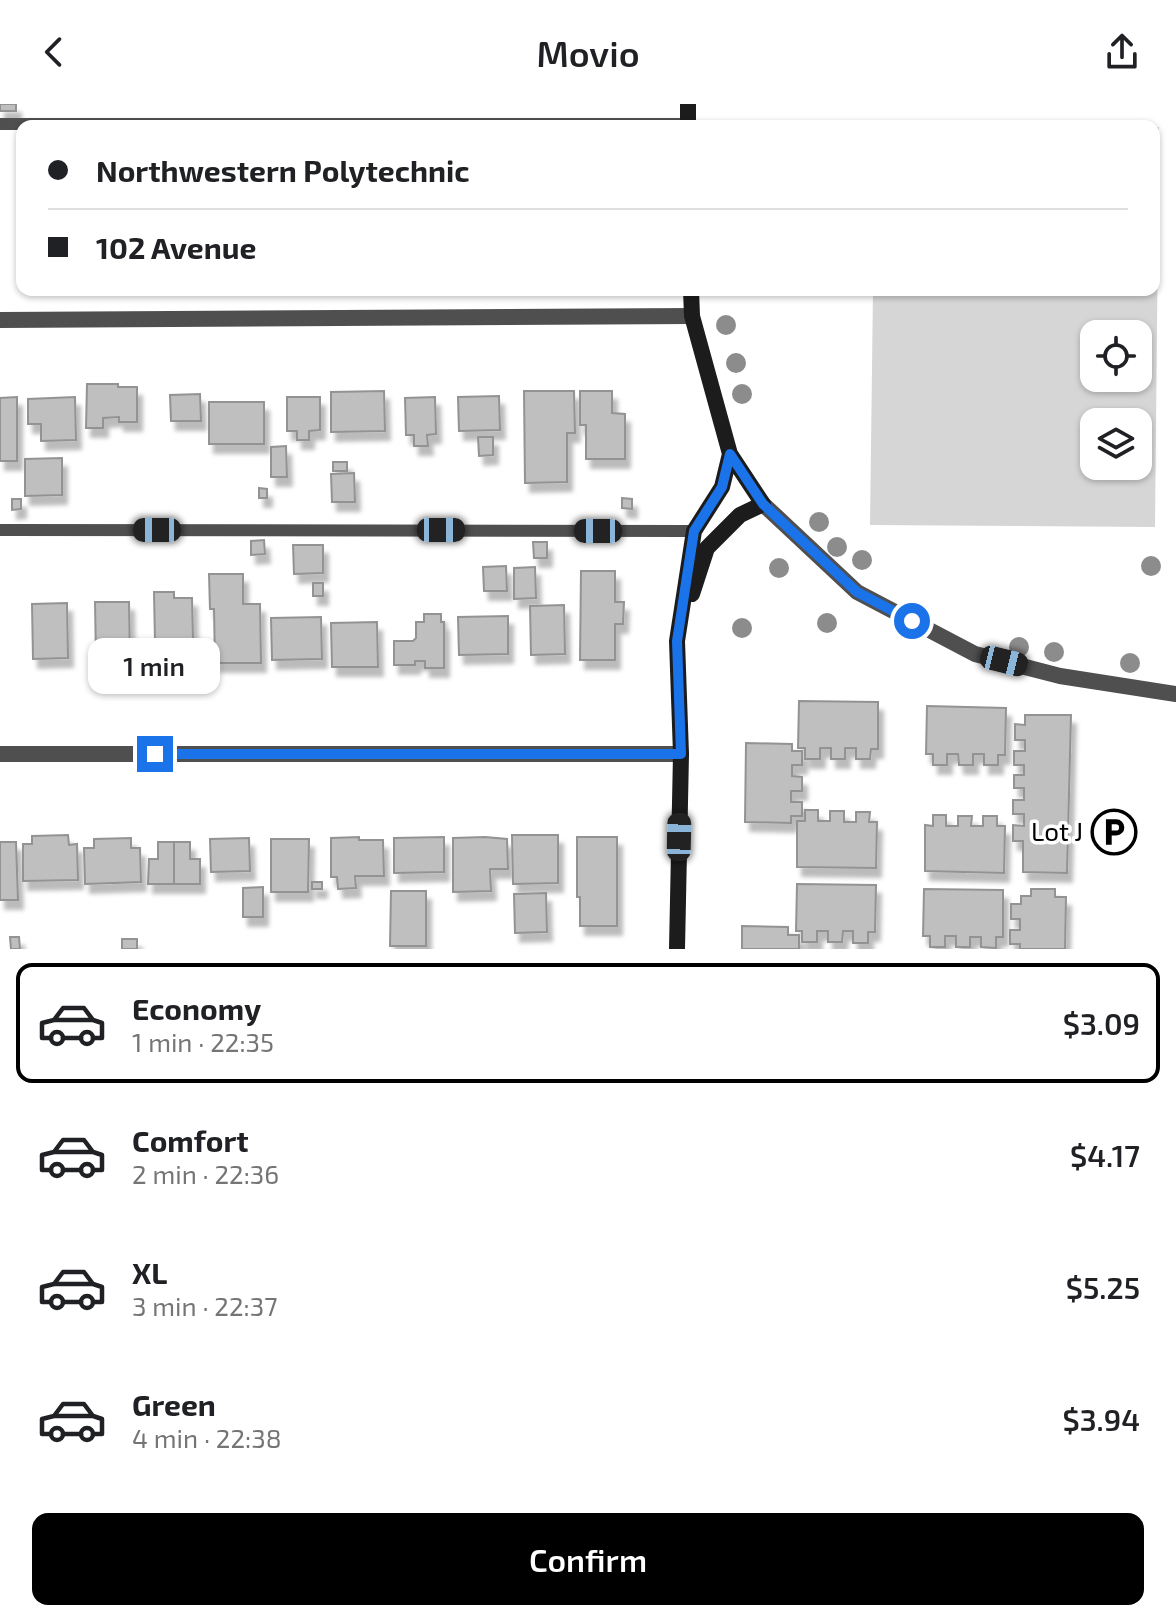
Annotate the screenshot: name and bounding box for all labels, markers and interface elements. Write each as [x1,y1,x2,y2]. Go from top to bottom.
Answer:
icon: back [32,30,76,74]
icon: share [1100,30,1144,74]
text: Movio [536,31,640,74]
text: Northwestern Polytechnic [96,152,470,188]
text: 102 Avenue [96,229,256,265]
map controls [1080,320,1152,480]
button: locate [1080,320,1152,392]
button: layers [1080,408,1152,480]
car [133,518,181,542]
car [417,518,465,542]
car [574,519,622,543]
route start [894,603,930,639]
callout: 1 min [89,638,221,694]
car [978,644,1030,678]
text: 1 min [123,650,185,681]
route end [137,736,173,772]
parking icon: Lot J [1090,808,1138,856]
car [667,813,691,861]
place label: Lot J [1031,815,1083,846]
icon: car [36,987,108,1059]
text: Economy [132,990,261,1026]
text: $3.09 [1063,1005,1140,1041]
text: 1 min · 22:35 [132,1026,274,1057]
icon: car [36,1119,108,1191]
text: Comfort [132,1122,249,1158]
text: $4.17 [1070,1137,1140,1173]
text: 2 min · 22:36 [132,1158,279,1189]
icon: car [36,1251,108,1323]
text: XL [132,1254,167,1290]
text: $5.25 [1066,1269,1140,1305]
text: 3 min · 22:37 [132,1290,277,1321]
icon: car [36,1383,108,1455]
text: Green [132,1386,216,1422]
text: $3.94 [1063,1401,1140,1437]
text: 4 min · 22:38 [132,1422,281,1453]
button: Confirm [32,1513,1144,1605]

